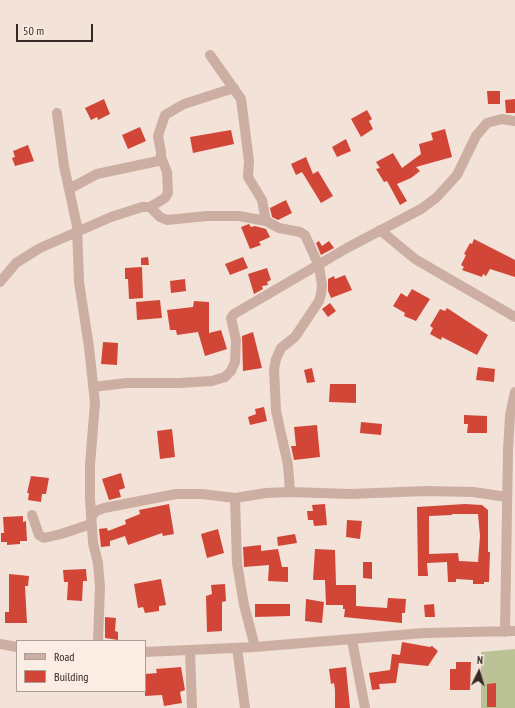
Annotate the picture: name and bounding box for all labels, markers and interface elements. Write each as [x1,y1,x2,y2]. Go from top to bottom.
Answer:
scale bar [18,16,95,42]
text: 50 m [23,23,44,38]
legend [16,640,146,692]
text: Road [54,649,74,664]
north arrow [459,652,499,692]
text: N [476,653,484,667]
text: Building [54,669,89,684]

